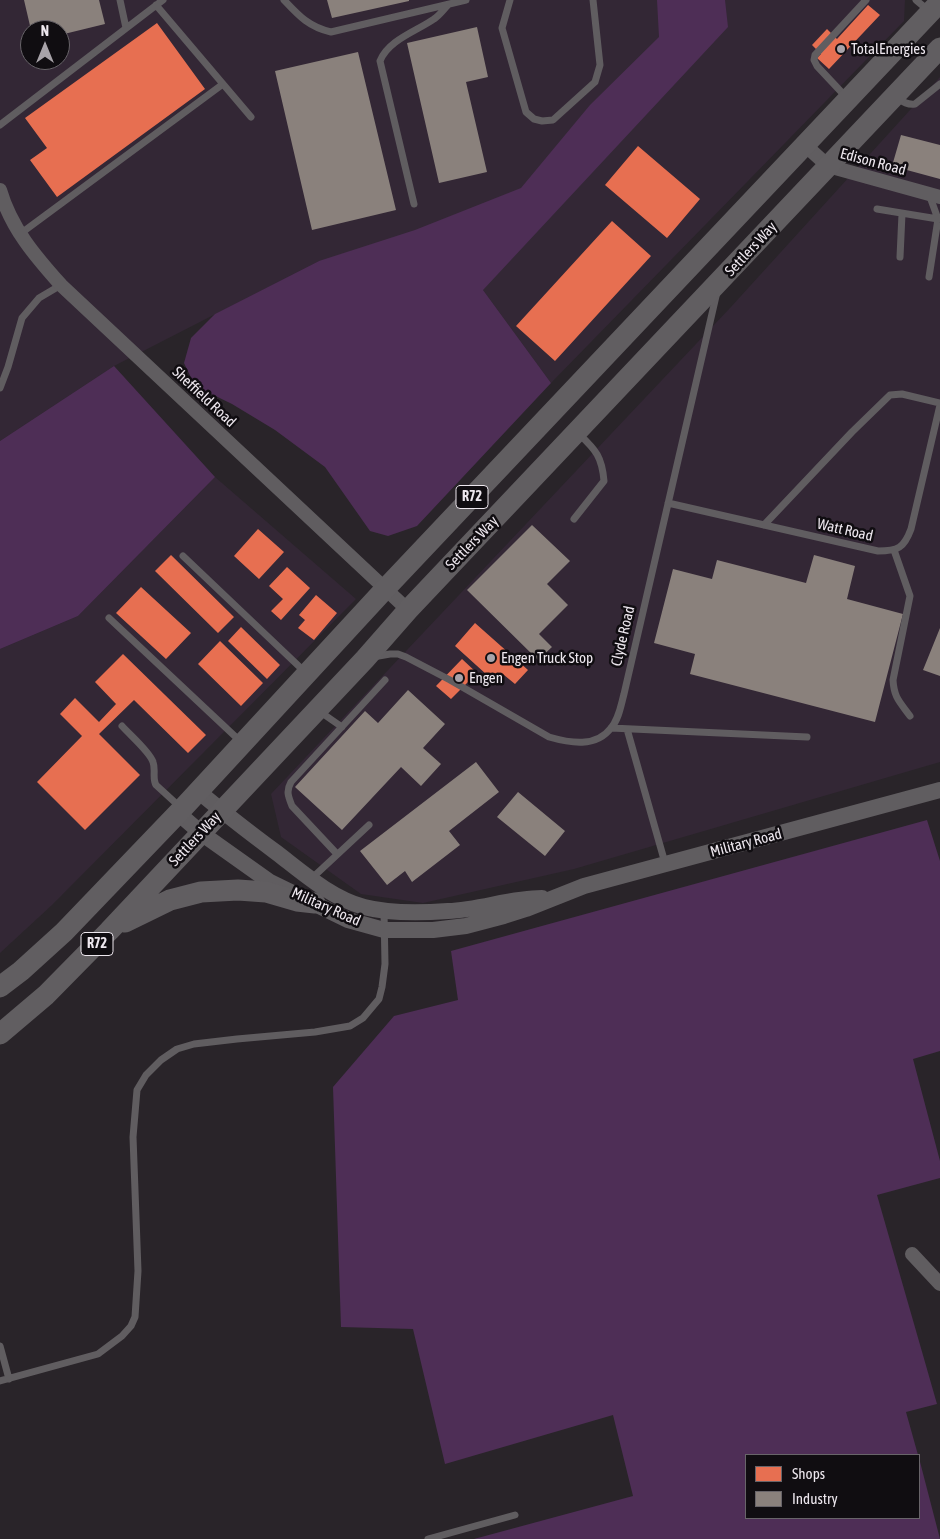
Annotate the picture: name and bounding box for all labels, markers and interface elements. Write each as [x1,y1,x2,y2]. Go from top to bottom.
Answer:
north arrow [20,20,70,70]
text: N [41,23,49,39]
place label: TotalEnergies [851,40,925,58]
marker: TotalEnergies [835,43,847,55]
street label: Edison Road [838,145,908,179]
street label: Settlers Way [721,218,781,280]
street label: Sheffield Road [168,363,240,431]
road number: R72 [456,486,488,508]
street label: Settlers Way [442,512,502,574]
street label: Watt Road [815,515,875,545]
street label: Clyde Road [607,604,639,668]
place label: Engen Truck Stop [501,649,593,667]
marker: Engen Truck Stop [485,652,497,664]
place label: Engen [469,669,503,687]
marker: Engen [453,672,465,684]
street label: Settlers Way [165,808,225,870]
street label: Military Road [708,825,784,861]
street label: Military Road [289,884,363,930]
road number: R72 [81,932,113,956]
legend [745,1454,920,1519]
text: Shops [792,1465,825,1482]
text: Industry [792,1490,838,1507]

